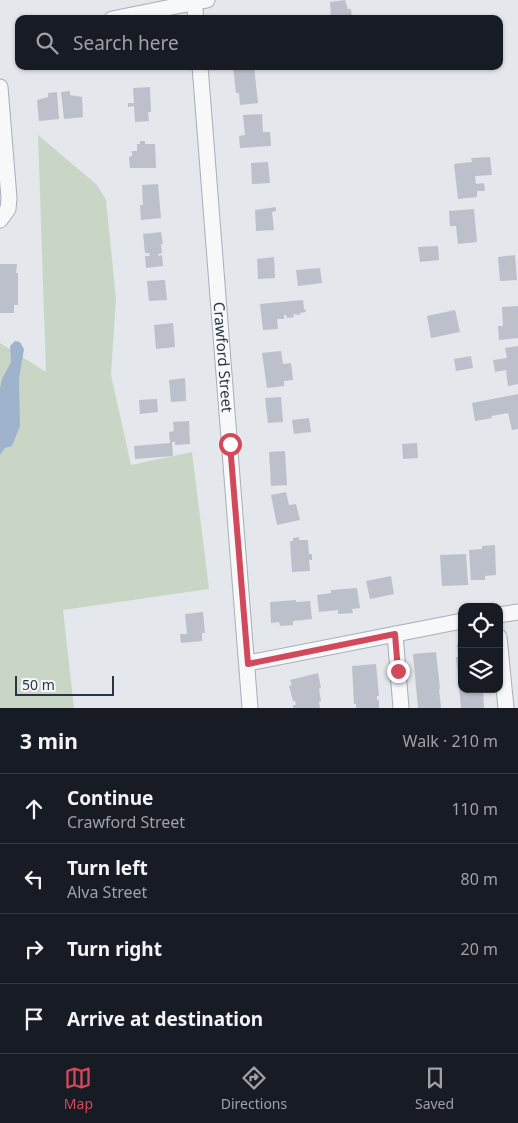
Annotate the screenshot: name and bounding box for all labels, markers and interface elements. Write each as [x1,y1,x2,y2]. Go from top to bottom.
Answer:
search box [15,15,503,70]
icon: search [33,29,61,57]
text: Search here [73,30,179,56]
street label: Crawford Street [209,301,238,414]
route start [219,433,242,456]
map controls [458,603,503,693]
button: locate [458,603,503,648]
button: layers [458,648,503,693]
route end [387,660,410,683]
scale bar [15,673,114,696]
text: 50 m [22,675,55,694]
text: 3 min [20,727,78,755]
text: Walk · 210 m [403,730,498,752]
text: Continue [67,785,153,811]
icon: ahead [20,795,48,823]
text: 110 m [451,798,498,820]
text: Crawford Street [67,811,185,833]
text: Turn left [67,855,148,881]
icon: left [20,865,48,893]
text: 80 m [461,868,498,890]
text: Alva Street [67,881,147,903]
icon: right [20,935,48,963]
text: Turn right [67,936,162,962]
text: 20 m [461,938,498,960]
icon: arrive [20,1005,48,1033]
text: Arrive at destination [67,1006,263,1032]
tab: Map [64,1064,93,1113]
tab: Directions [221,1064,287,1113]
tab: Saved [415,1064,454,1113]

